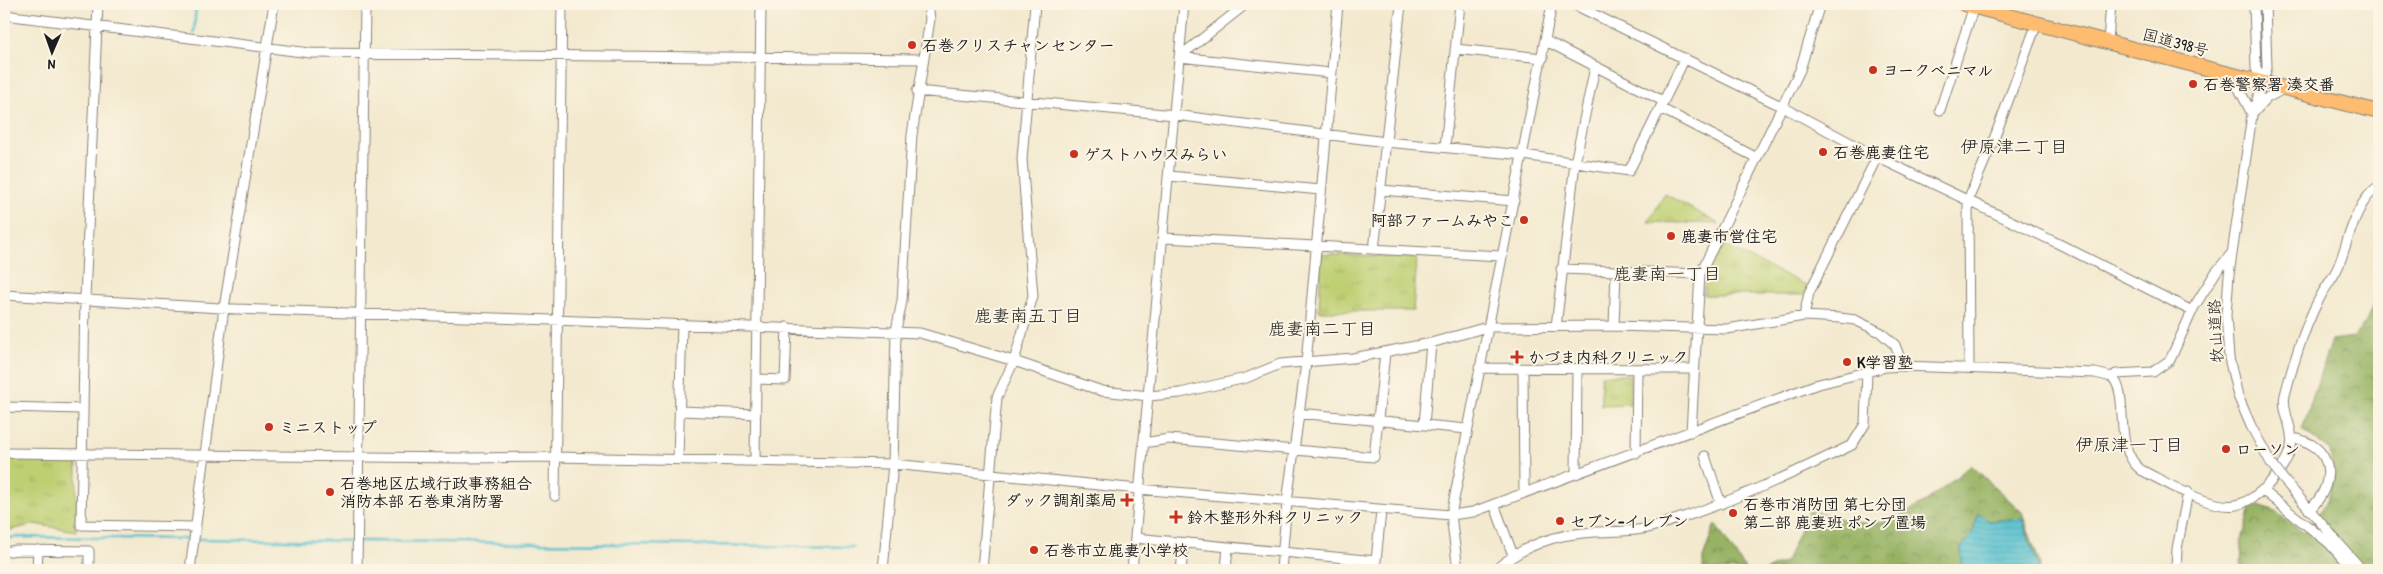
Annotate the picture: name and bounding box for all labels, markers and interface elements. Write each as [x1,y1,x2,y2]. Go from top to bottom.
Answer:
street label: 国道398号 [2140,23,2212,61]
north arrow [28,28,78,78]
place label: 石巻クリスチャンセンター [922,34,1115,56]
marker: 石巻クリスチャンセンター [906,39,918,51]
text: N [47,56,56,75]
place label: ヨークベニマル [1883,59,1994,81]
marker: ヨークベニマル [1867,64,1879,76]
place label: 石巻警察署 湊交番 [2203,73,2335,95]
marker: 石巻警察署 湊交番 [2187,78,2199,90]
district label: 伊原津二丁目 [1960,134,2068,159]
place label: 石巻鹿妻住宅 [1833,141,1929,163]
place label: ゲストハウスみらい [1084,143,1227,165]
marker: 石巻鹿妻住宅 [1817,146,1829,158]
marker: ゲストハウスみらい [1068,148,1080,160]
place label: 阿部ファームみやこ [1371,209,1514,231]
marker: 阿部ファームみやこ [1518,214,1530,226]
place label: 鹿妻市営住宅 [1681,225,1777,247]
marker: 鹿妻市営住宅 [1665,230,1677,242]
district label: 鹿妻南一丁目 [1613,261,1721,286]
street label: 牧山道路 [2202,298,2228,364]
district label: 鹿妻南五丁目 [974,303,1082,328]
district label: 鹿妻南二丁目 [1268,316,1376,341]
place label: かづま内科クリニック [1528,346,1688,368]
marker: かづま内科クリニック [1510,350,1524,364]
place label: K学習塾 [1857,351,1913,373]
marker: K学習塾 [1841,356,1853,368]
place label: ミニストップ [279,416,377,438]
marker: ミニストップ [263,421,275,433]
district label: 伊原津一丁目 [2075,432,2183,457]
place label: ローソン [2236,438,2300,460]
marker: ローソン [2220,443,2232,455]
place label: 石巻地区広域行政事務組合 消防本部 石巻東消防署 [340,472,532,512]
marker: 石巻地区広域行政事務組合 消防本部 石巻東消防署 [324,486,336,498]
place label: ダック調剤薬局 [1005,489,1117,511]
place label: 石巻市消防団 第七分団 第二部 鹿妻班 ポンプ置場 [1743,493,1926,533]
marker: ダック調剤薬局 [1121,494,1133,506]
place label: 鈴木整形外科クリニック [1187,506,1363,528]
marker: 石巻市消防団 第七分団 第二部 鹿妻班 ポンプ置場 [1727,507,1739,519]
marker: 鈴木整形外科クリニック [1169,510,1183,524]
place label: セブン-イレブン [1570,510,1688,532]
marker: セブン-イレブン [1554,515,1566,527]
place label: 石巻市立鹿妻小学校 [1044,539,1188,561]
marker: 石巻市立鹿妻小学校 [1028,544,1040,556]

